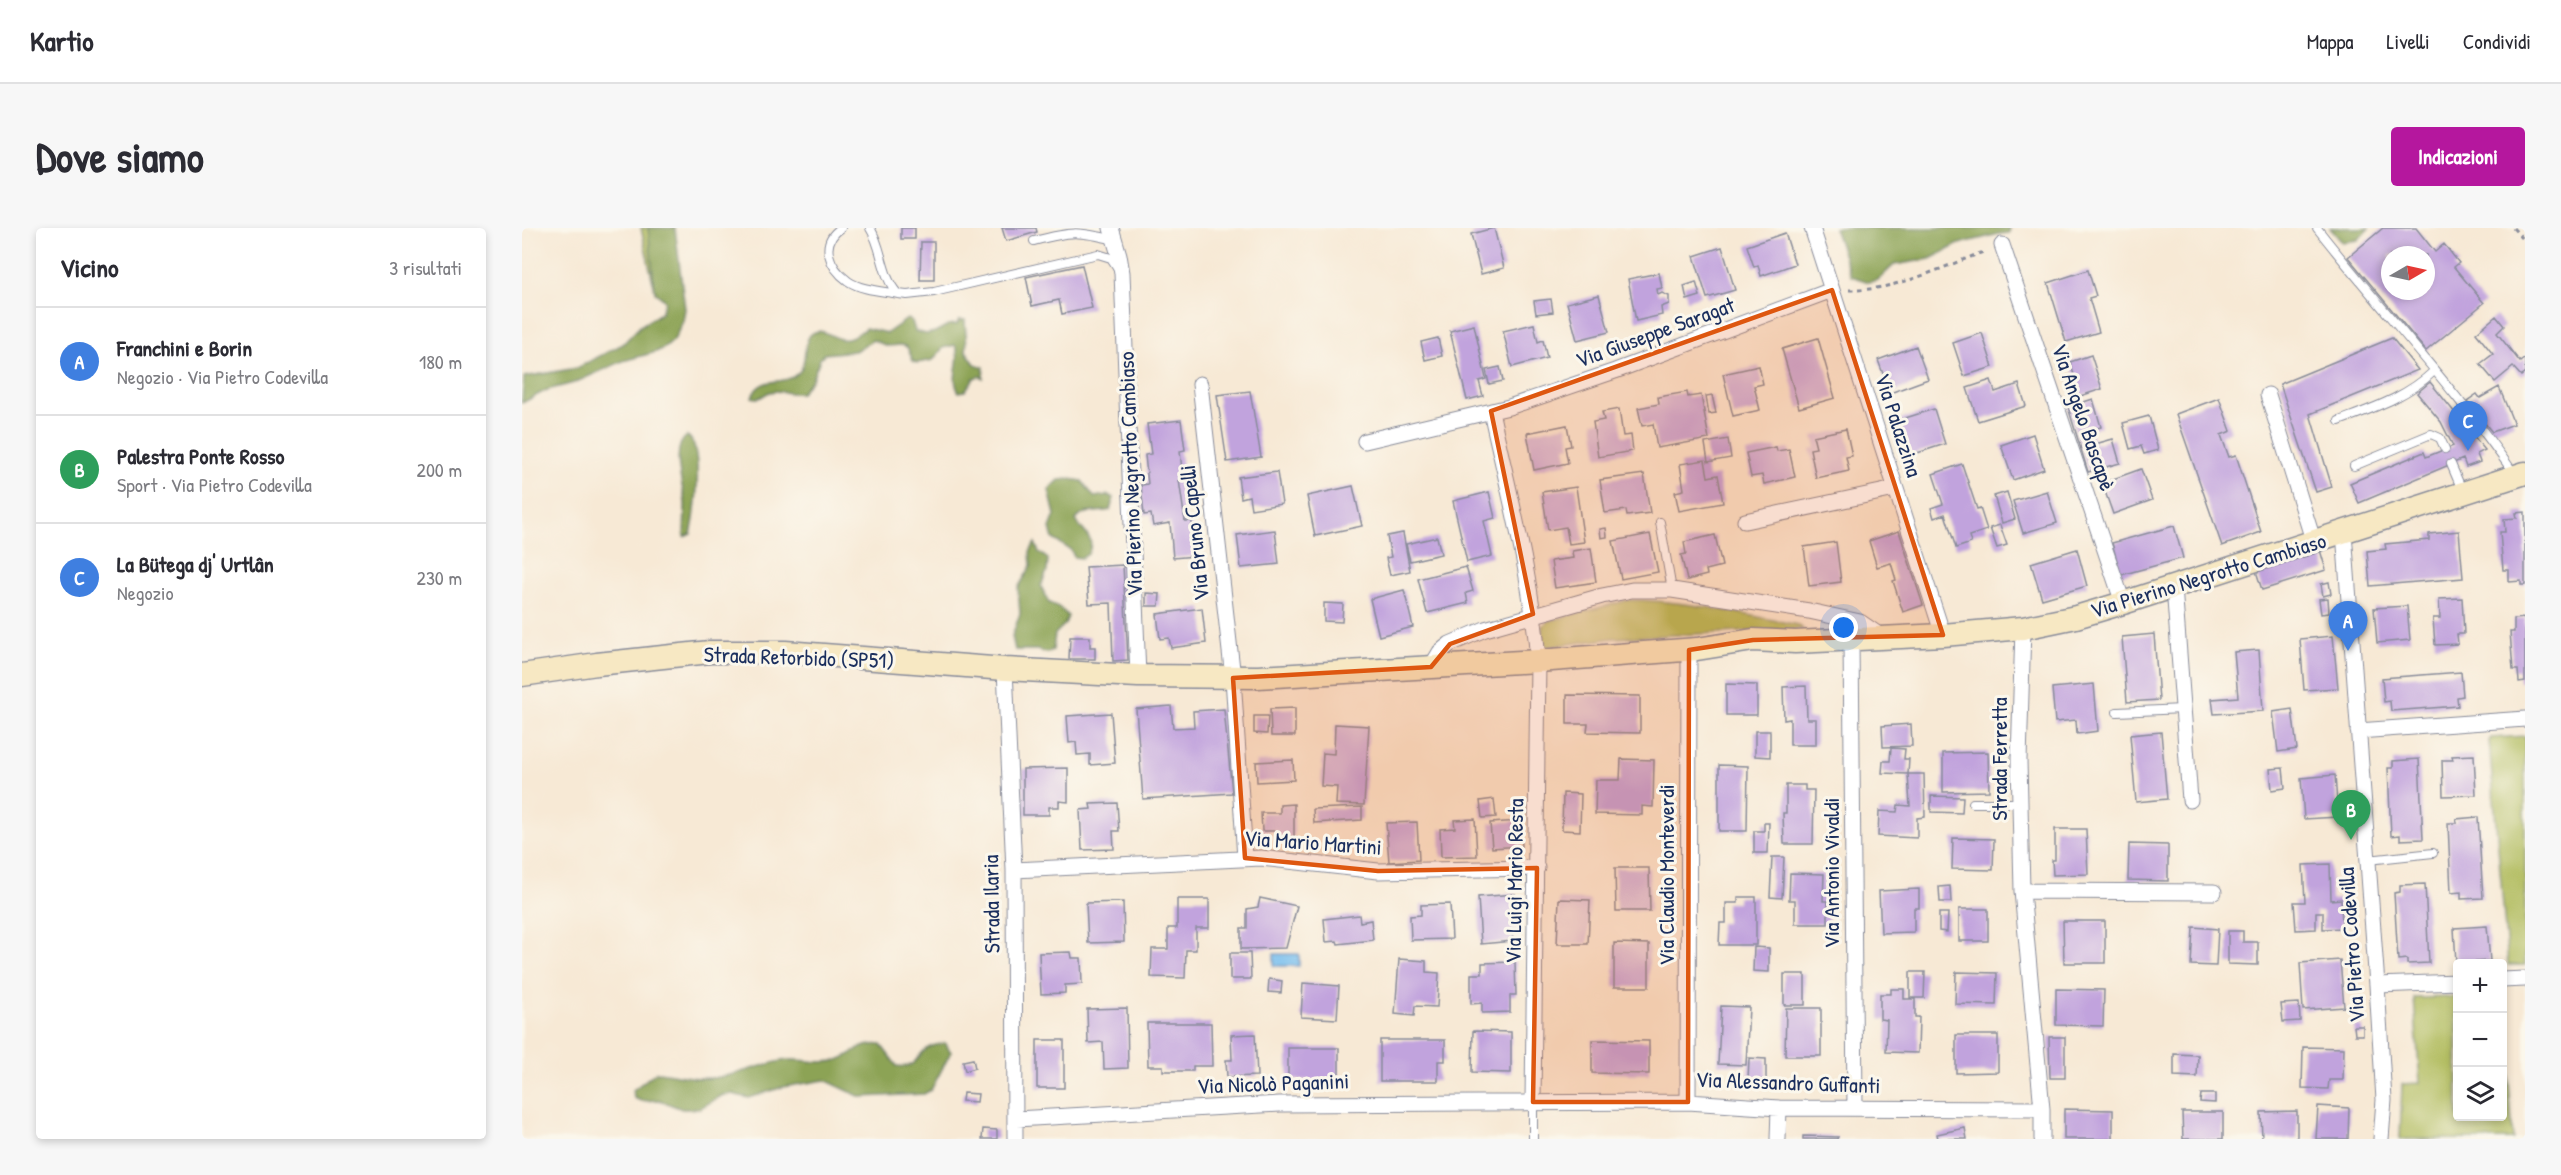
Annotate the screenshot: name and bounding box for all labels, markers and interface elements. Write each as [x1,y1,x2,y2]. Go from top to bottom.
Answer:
text: Kartio [30,22,94,60]
text: Mappa [2307,27,2354,56]
text: Livelli [2387,27,2430,56]
text: Condividi [2463,27,2531,56]
button: Indicazioni [2391,127,2525,186]
text: Dove siamo [36,128,204,185]
north arrow [2381,246,2435,300]
text: Vicino [60,250,119,285]
text: 3 risultati [389,254,462,281]
street label: Via Giuseppe Saragat [1571,289,1739,375]
text: Franchini e Borin [117,333,252,363]
street label: Via Angelo Bascapè [2045,340,2123,495]
text: A [75,348,84,375]
text: 180 m [419,348,462,375]
street label: Via Pierino Negrotto Cambiaso [1111,351,1149,597]
text: Negozio · Via Pietro Codevilla [117,363,328,390]
street label: Via Palazzina [1868,369,1930,481]
pin: C [2448,402,2488,451]
text: Palestra Ponte Rosso [117,441,284,471]
text: B [74,456,85,483]
text: 200 m [417,456,462,483]
street label: Via Bruno Capelli [1172,464,1216,602]
text: Sport · Via Pietro Codevilla [117,471,312,498]
street label: Via Pierino Negrotto Cambiaso [2087,525,2330,625]
text: La Bütega dj' Urtlân [117,549,274,579]
text: C [74,564,85,591]
text: 230 m [417,564,462,591]
text: Negozio [117,579,174,606]
pin: A [2328,602,2368,651]
your location [1829,613,1858,642]
street label: Strada Retorbido (SP51) [703,639,895,675]
street label: Strada Ferretta [1984,697,2014,821]
street label: Via Claudio Monteverdi [1651,784,1681,966]
pin: B [2332,790,2370,840]
street label: Via Luigi Mario Resta [1498,798,1530,964]
street label: Via Antonio Vivaldi [1816,798,1846,948]
street label: Via Mario Martini [1243,822,1383,862]
street label: Strada Ilaria [975,854,1007,954]
street label: Via Pietro Codevilla [2331,866,2371,1024]
map controls [2453,959,2507,1121]
button: + [2453,959,2507,1013]
button: − [2453,1013,2507,1067]
street label: Via Alessandro Guffanti [1695,1064,1881,1100]
street label: Via Nicolò Paganini [1196,1065,1350,1101]
button: layers [2453,1067,2507,1121]

